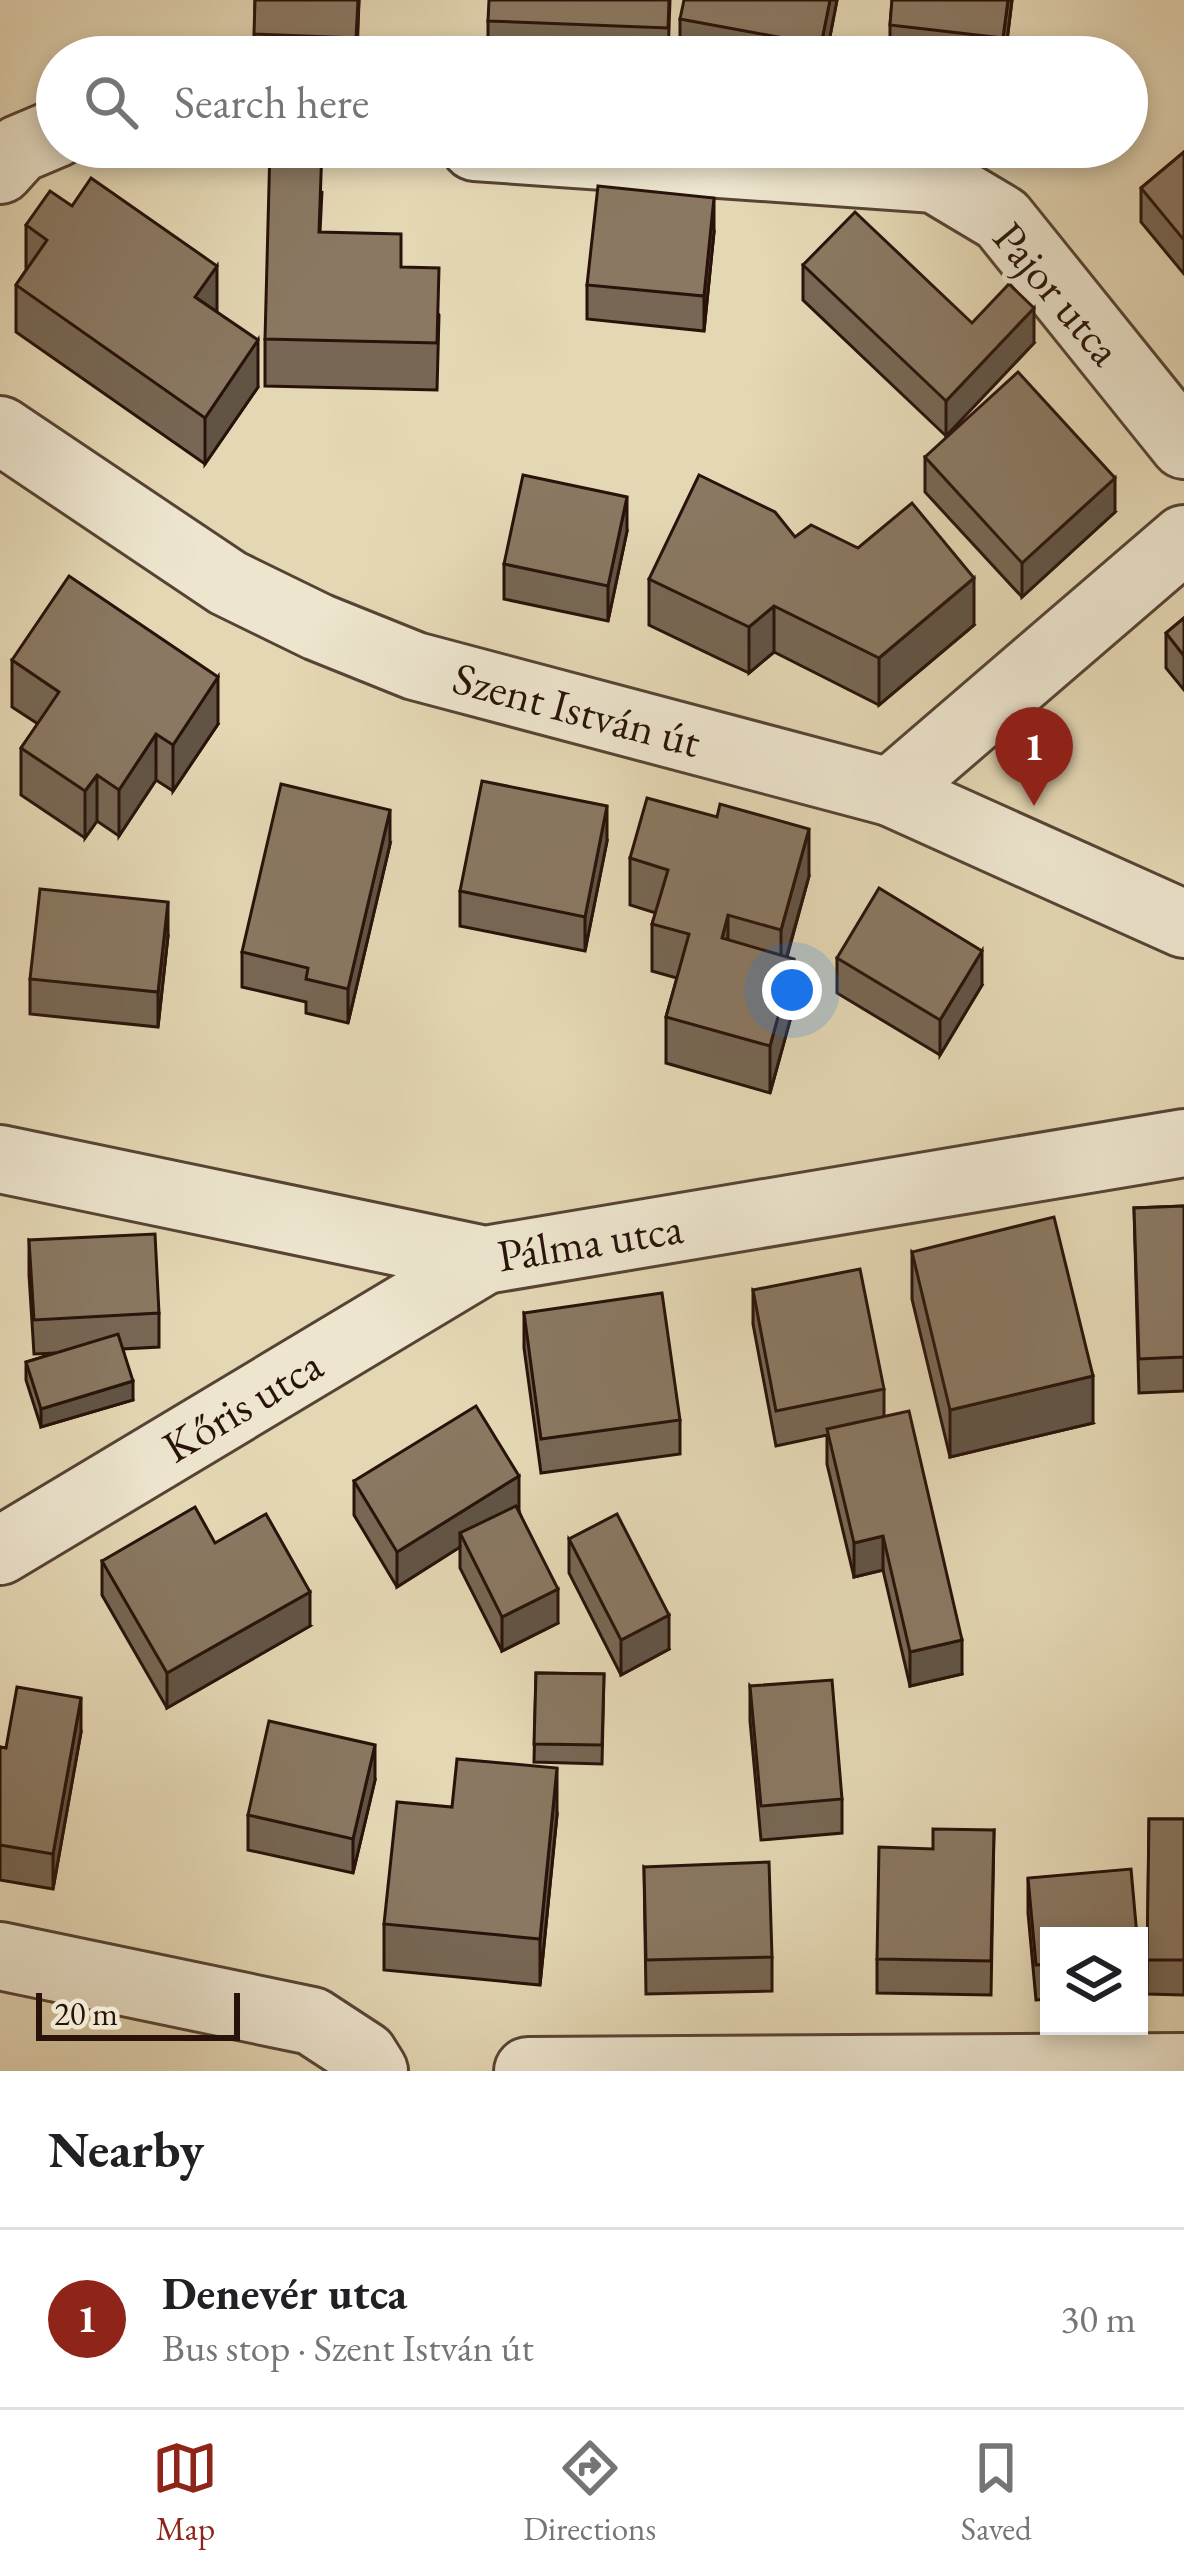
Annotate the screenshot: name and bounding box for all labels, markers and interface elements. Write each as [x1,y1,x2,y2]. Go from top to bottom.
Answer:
search box [36,36,1148,168]
icon: search [78,69,144,135]
text: Search here [174,73,369,131]
street label: Pajor utca [981,209,1135,377]
street label: Szent István út [447,648,707,770]
pin: 1 [995,707,1073,806]
your location [762,960,822,1020]
street label: Pálma utca [493,1198,687,1284]
street label: Kőris utca [152,1335,332,1475]
map controls [1040,1927,1148,2035]
button: layers [1040,1927,1148,2035]
scale bar [36,1987,240,2040]
text: 20 m [54,1992,118,2035]
text: Nearby [48,2116,204,2182]
text: Denevér utca [162,2264,407,2322]
text: 1 [77,2293,97,2344]
text: 30 m [1060,2293,1136,2344]
text: Bus stop · Szent István út [162,2322,534,2373]
tab: Map [152,2435,218,2550]
tab: Directions [523,2435,656,2550]
tab: Saved [961,2435,1032,2550]

